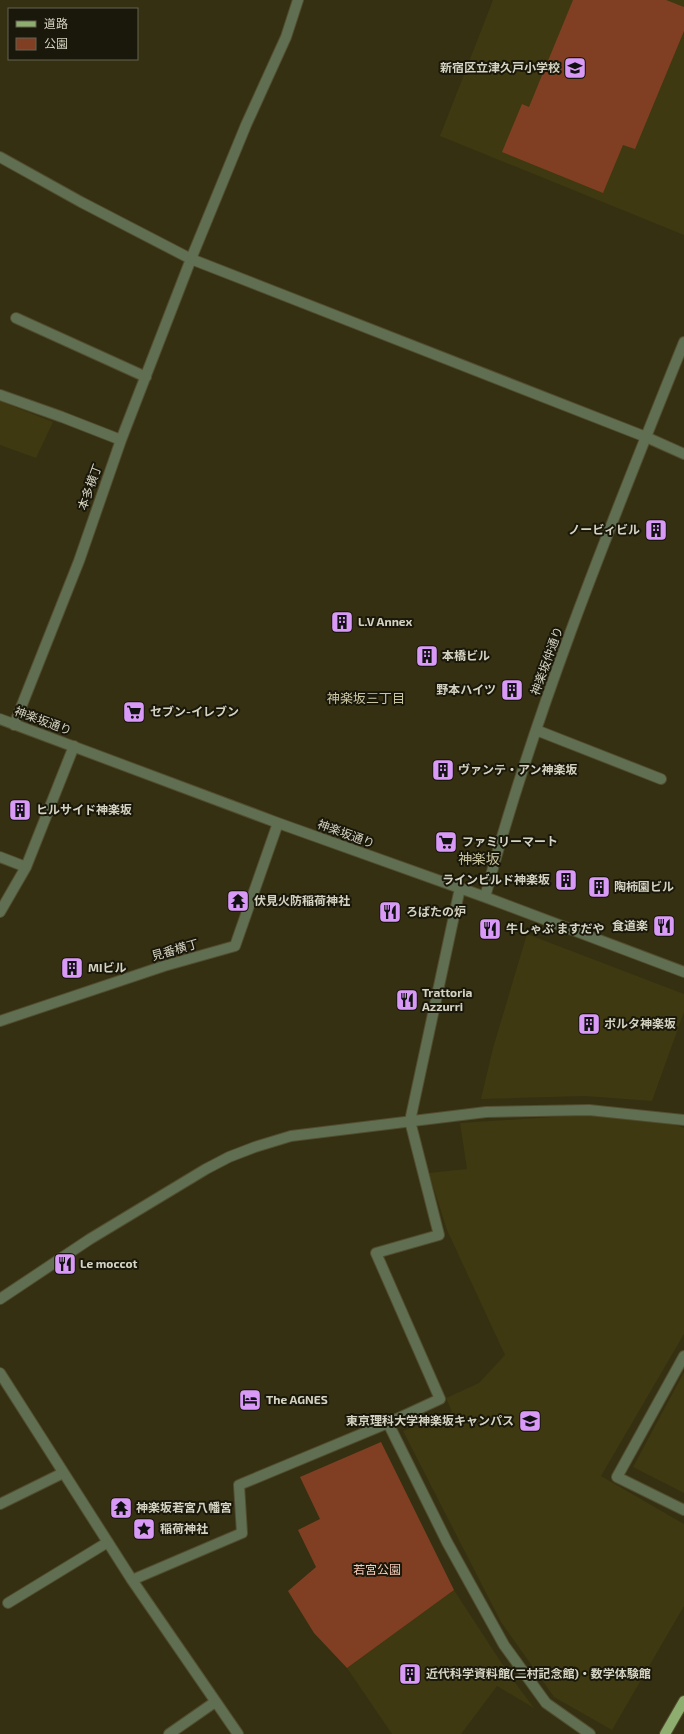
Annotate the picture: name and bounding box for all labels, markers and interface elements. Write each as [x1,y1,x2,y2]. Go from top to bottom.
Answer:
legend [8,8,138,60]
text: 道路 [44,16,68,30]
text: 公園 [44,36,68,50]
school or university icon: 新宿区立津久戸小学校 [562,55,588,81]
place label: 新宿区立津久戸小学校 [440,60,560,74]
street label: 本多横丁 [74,462,104,512]
building icon: ノービィビル [643,517,669,543]
place label: ノービィビル [568,522,640,536]
building icon: L.V Annex [329,609,355,635]
place label: L.V Annex [358,614,413,628]
street label: 神楽坂仲通り [527,624,565,697]
building icon: 本橋ビル [414,643,440,669]
place label: 本橋ビル [442,648,490,662]
building icon: 野本ハイツ [499,677,525,703]
place label: 野本ハイツ [436,682,496,696]
district label: 神楽坂三丁目 [327,690,405,706]
supermarket icon: セブン-イレブン [121,699,147,725]
street label: 神楽坂通り [13,703,74,737]
place label: セブン-イレブン [150,704,239,718]
building icon: ヴァンテ・アン神楽坂 [430,757,456,783]
place label: ヴァンテ・アン神楽坂 [458,762,578,776]
building icon: ヒルサイド神楽坂 [7,797,33,823]
place label: ヒルサイド神楽坂 [36,802,132,816]
street label: 神楽坂通り [316,816,377,850]
supermarket icon: ファミリーマート [433,829,459,855]
place label: ファミリーマート [462,834,558,848]
district label: 神楽坂 [458,850,500,867]
building icon: ラインビルド神楽坂 [553,867,579,893]
place label: ラインビルド神楽坂 [442,872,550,886]
building icon: 陶柿園ビル [586,874,612,900]
place label: 陶柿園ビル [614,879,674,893]
temple icon: 伏見火防稲荷神社 [225,888,251,914]
place label: 伏見火防稲荷神社 [254,893,350,907]
restaurant icon: ろばたの炉 [377,899,403,925]
place label: ろばたの炉 [406,904,466,918]
restaurant icon: 食道楽 [651,913,677,939]
restaurant icon: 牛しゃぶ ますだや [477,916,503,942]
place label: 食道楽 [612,918,648,932]
place label: 牛しゃぶ ますだや [506,921,605,935]
street label: 見番横丁 [150,936,200,962]
building icon: MIビル [59,955,85,981]
place label: MIビル [88,960,126,974]
place label: Trattoria Azzurri [422,985,473,1013]
restaurant icon: Trattoria Azzurri [394,987,420,1013]
building icon: ポルタ神楽坂 [576,1011,602,1037]
place label: ポルタ神楽坂 [604,1016,676,1030]
restaurant icon: Le moccot [52,1251,78,1277]
place label: Le moccot [80,1256,138,1270]
hotel icon: The AGNES [237,1387,263,1413]
place label: The AGNES [266,1392,328,1406]
school or university icon: 東京理科大学神楽坂キャンパス [517,1408,543,1434]
place label: 東京理科大学神楽坂キャンパス [346,1413,514,1427]
temple icon: 神楽坂若宮八幡宮 [108,1495,134,1521]
place label: 神楽坂若宮八幡宮 [136,1500,232,1514]
place icon: 稲荷神社 [131,1516,157,1542]
place label: 稲荷神社 [160,1521,208,1535]
park label: 若宮公園 [353,1562,401,1576]
building icon: 近代科学資料館(二村記念館)・数学体験館 [397,1661,423,1687]
place label: 近代科学資料館(二村記念館)・数学体験館 [426,1666,651,1680]

